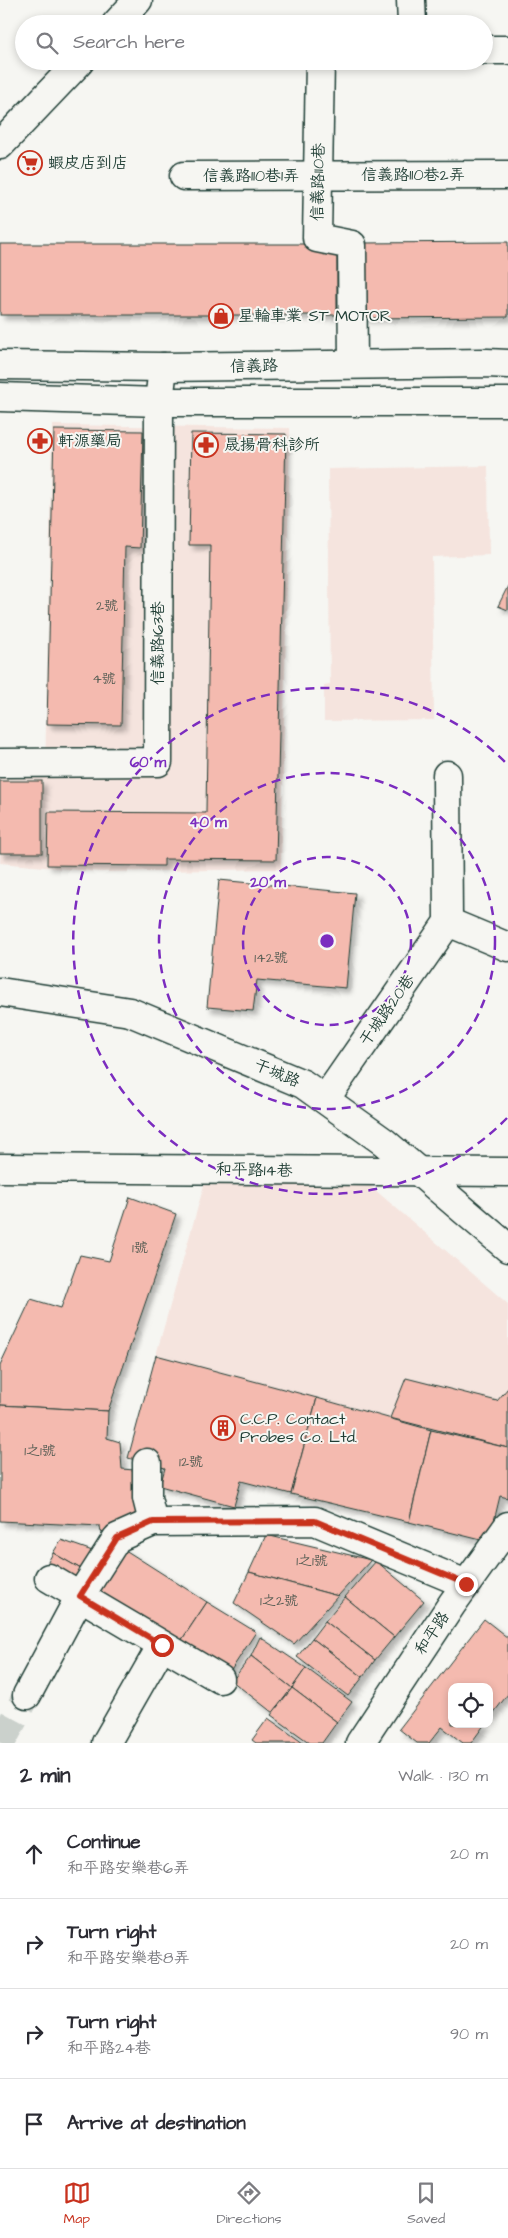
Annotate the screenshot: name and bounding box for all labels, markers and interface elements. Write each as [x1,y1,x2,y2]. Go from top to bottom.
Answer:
search box [15,15,493,70]
icon: search [33,29,61,57]
text: Search here [73,29,185,56]
street label: 信義路110巷 [306,143,330,221]
supermarket icon: 蝦皮店到店 [17,150,43,176]
place label: 蝦皮店到店 [48,152,128,174]
street label: 信義路110巷2弄 [361,164,465,186]
street label: 信義路110巷1弄 [203,165,299,187]
shop icon: 星輪車業 ST MOTOR [208,303,234,329]
place label: 星輪車業 ST MOTOR [238,305,391,327]
street label: 信義路 [230,355,278,377]
pharmacy icon: 軒源藥局 [27,428,53,454]
place label: 軒源藥局 [58,430,122,452]
pharmacy icon: 晟揚骨科診所 [193,432,219,458]
place label: 晟揚骨科診所 [224,434,320,456]
house number: 2號 [96,596,118,616]
street label: 信義路163巷 [147,601,169,685]
house number: 4號 [92,669,116,689]
text: 60 m [130,752,167,773]
text: 40 m [189,812,227,833]
text: 20 m [249,872,286,893]
centre of rings [318,932,336,950]
house number: 142號 [254,948,288,968]
street label: 干城路20巷 [354,970,420,1050]
street label: 干城路 [251,1053,303,1093]
street label: 和平路14巷 [215,1158,293,1182]
house number: 1號 [132,1238,148,1258]
place label: C.C.P. Contact Probes Co. Ltd. [240,1408,357,1448]
building icon: C.C.P. Contact Probes Co. Ltd. [210,1415,236,1441]
house number: 1之1號 [24,1441,56,1461]
house number: 12號 [179,1452,203,1472]
house number: 1之1號 [296,1551,328,1571]
route end [455,1573,478,1596]
house number: 1之2號 [260,1591,298,1611]
street label: 和平路 [409,1607,455,1659]
route start [151,1634,174,1657]
map controls [448,1683,493,1728]
button: locate [448,1683,493,1728]
text: 2 min [20,1761,70,1790]
text: Walk · 130 m [398,1765,488,1787]
text: Continue [67,1829,141,1856]
icon: ahead [20,1840,48,1868]
text: 20 m [450,1843,488,1865]
text: 和平路安樂巷6弄 [67,1857,189,1879]
text: Turn right [67,1919,156,1946]
icon: right [20,1930,48,1958]
text: 20 m [450,1933,488,1955]
text: 和平路安樂巷8弄 [67,1947,189,1969]
text: Turn right [67,2009,156,2036]
icon: right [20,2020,48,2048]
text: 90 m [450,2023,488,2045]
text: 和平路24巷 [67,2037,151,2059]
icon: arrive [20,2110,48,2138]
text: Arrive at destination [67,2110,246,2137]
tab: Map [63,2179,91,2229]
tab: Directions [216,2179,281,2229]
tab: Saved [407,2179,445,2229]

